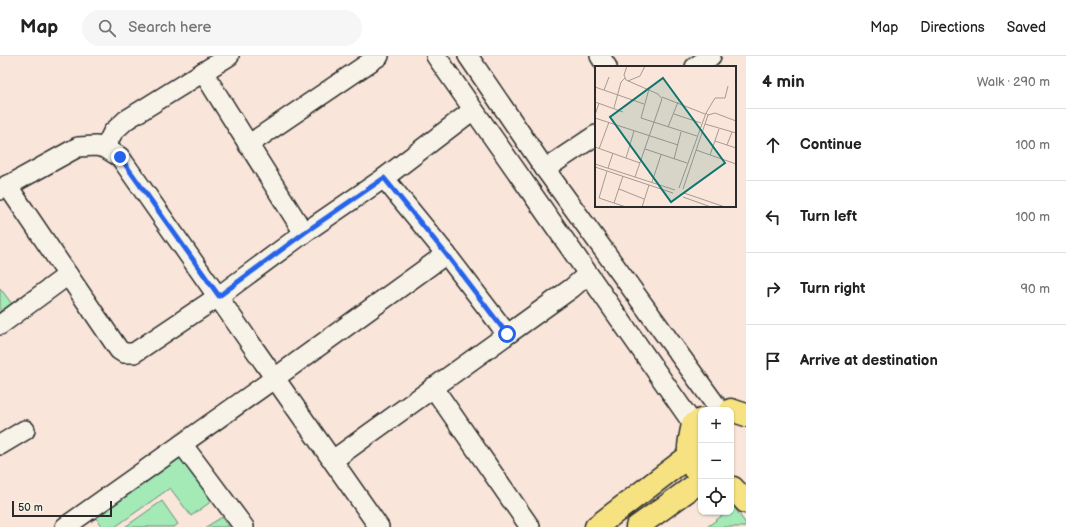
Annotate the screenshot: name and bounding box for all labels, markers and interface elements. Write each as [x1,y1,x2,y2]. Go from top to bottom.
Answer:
search box [82,10,362,46]
text: Map [20,16,58,39]
icon: search [96,17,118,39]
text: Search here [128,18,211,37]
text: Map [870,19,898,36]
text: Directions [920,19,985,36]
text: Saved [1007,19,1046,36]
inset map [595,66,736,207]
text: 4 min [762,72,805,92]
text: Walk · 290 m [977,74,1050,90]
icon: ahead [762,134,784,156]
text: Continue [800,135,862,154]
text: 100 m [1015,137,1050,153]
route end [111,148,129,166]
icon: left [762,206,784,228]
text: Turn left [800,207,857,226]
text: 100 m [1015,209,1050,225]
icon: right [762,278,784,300]
text: Turn right [800,279,865,298]
text: 90 m [1021,281,1050,297]
route start [498,325,516,343]
icon: arrive [762,350,784,372]
text: Arrive at destination [800,351,938,370]
map controls [698,407,734,515]
button: + [698,407,734,443]
button: − [698,443,734,479]
button: locate [698,479,734,515]
scale bar [12,499,112,518]
text: 50 m [18,501,43,514]

